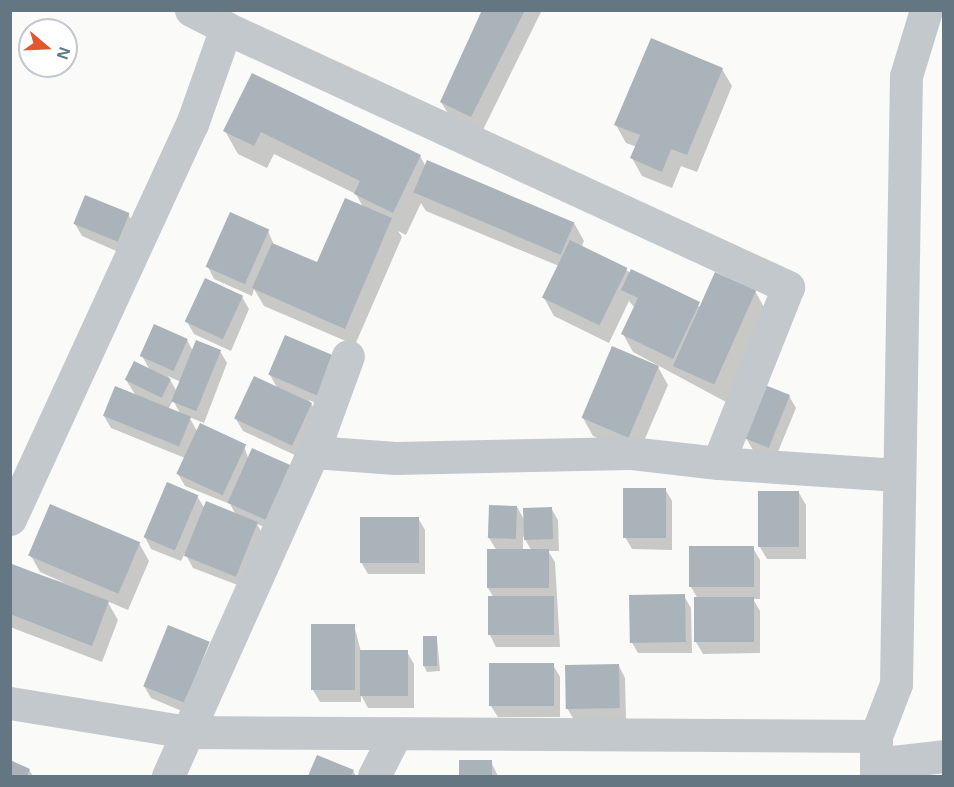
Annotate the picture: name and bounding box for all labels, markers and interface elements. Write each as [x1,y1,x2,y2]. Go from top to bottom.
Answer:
north arrow [18,18,78,78]
text: N [54,45,74,62]

